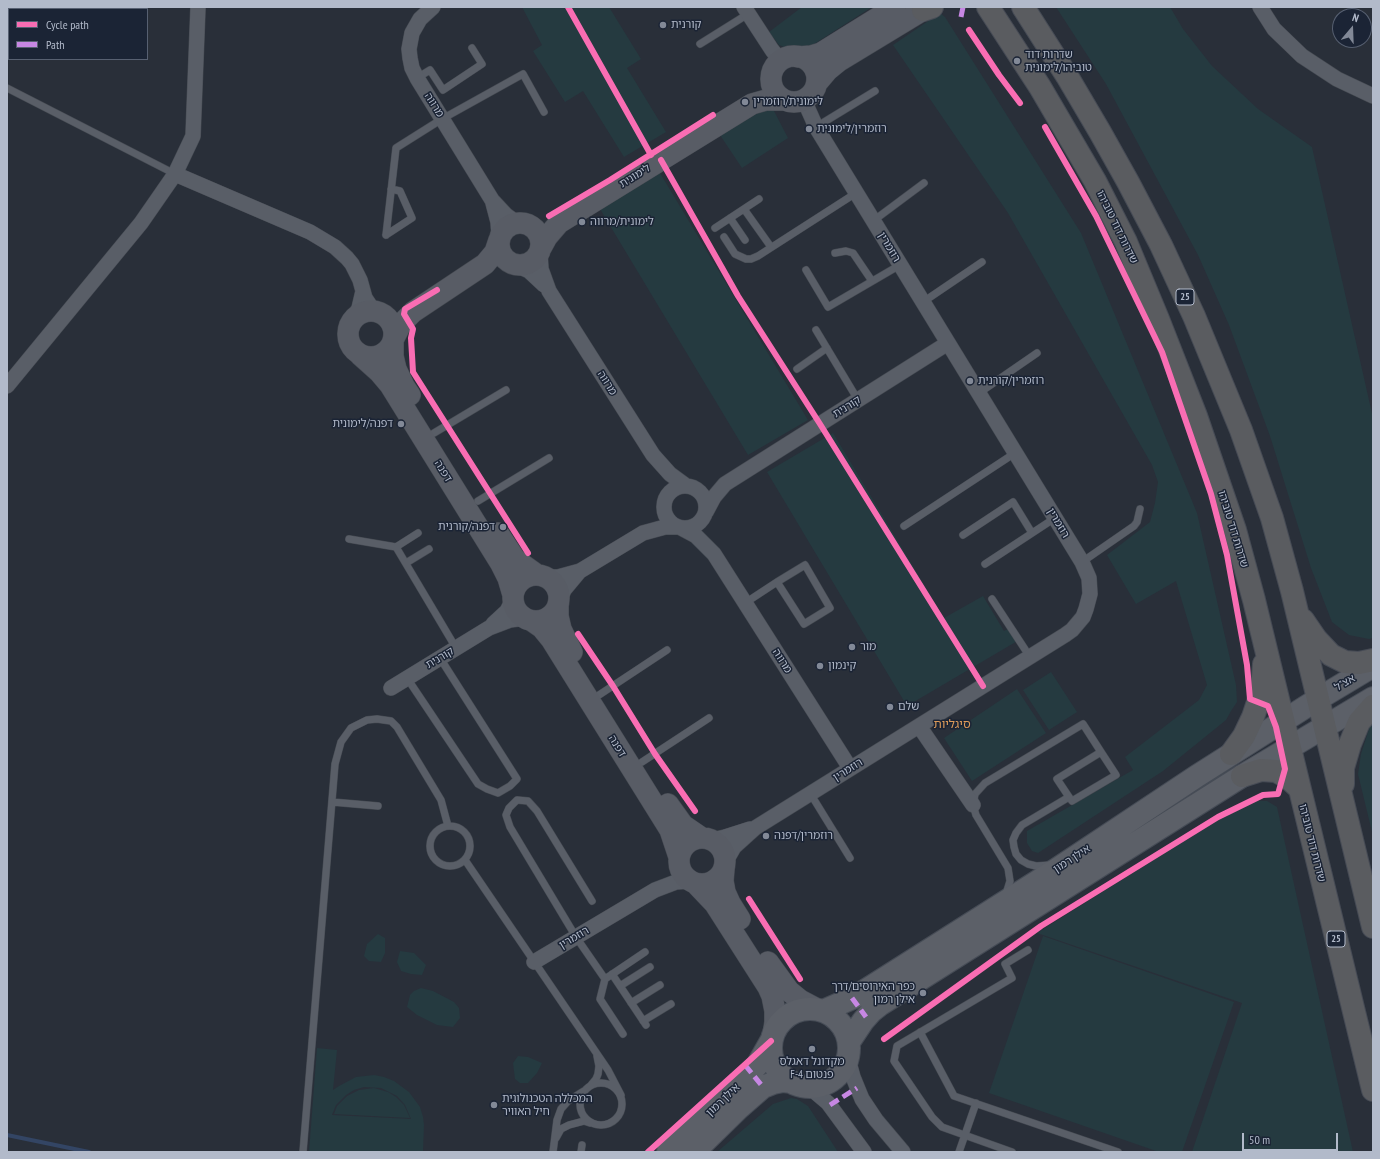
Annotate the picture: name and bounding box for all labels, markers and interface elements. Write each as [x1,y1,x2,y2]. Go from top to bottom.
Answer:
legend [8,8,148,60]
north arrow [1332,8,1372,48]
text: N [1350,10,1361,25]
text: Cycle path [46,17,89,32]
place label: קורנית [671,18,701,32]
marker: קורנית [658,20,668,30]
text: Path [46,37,64,52]
place label: שדרות דוד טוביהו/לימונית [1025,48,1092,74]
marker: שדרות דוד טוביהו/לימונית [1012,56,1022,66]
street label: מרווה [421,90,447,120]
place label: לימונית/רוזמרין [753,95,823,109]
marker: לימונית/רוזמרין [740,97,750,107]
place label: רוזמרין/לימונית [817,122,887,136]
marker: רוזמרין/לימונית [804,124,814,134]
street label: לימונית [617,161,653,191]
street label: שדרות דוד טוביהו [1094,188,1140,266]
place label: לימונית/מרווה [590,215,654,229]
marker: לימונית/מרווה [577,217,587,227]
street label: רוזמרין [875,230,903,264]
road number: 25 [1176,289,1194,305]
street label: מרווה [594,368,620,398]
place label: רוזמרין/קורנית [978,374,1044,388]
marker: רוזמרין/קורנית [965,376,975,386]
street label: קורנית [831,393,863,421]
place label: דפנה/לימונית [332,417,393,431]
marker: דפנה/לימונית [396,419,406,429]
street label: דפנה [431,458,455,484]
street label: שדרות דוד טוביהו [1215,489,1251,569]
street label: רוזמרין [1044,506,1072,540]
place label: דפנה/קורנית [438,520,495,534]
marker: דפנה/קורנית [498,522,508,532]
place label: מור [860,640,876,654]
marker: מור [847,642,857,652]
street label: קורנית [424,645,456,671]
street label: מרווה [769,646,795,676]
place label: קינמון [828,659,857,673]
marker: קינמון [815,661,825,671]
street label: אצ"ל [1332,672,1358,694]
place label: שלם [898,700,919,714]
marker: שלם [885,702,895,712]
district label: סיגליות [933,718,971,732]
street label: דפנה [605,733,629,759]
street label: רוזמרין [831,756,865,784]
street label: שדרות דוד טוביהו [1296,803,1328,883]
place label: רוזמרין/דפנה [774,829,833,843]
marker: רוזמרין/דפנה [761,831,771,841]
street label: אילן רמון [1051,842,1093,876]
street label: רוזמרין [557,924,591,952]
road number: 25 [1327,931,1345,947]
place label: כפר האירוסים/דרך אילן רמון [831,980,915,1006]
marker: כפר האירוסים/דרך אילן רמון [918,988,928,998]
marker: מקדונל דאגלס F-4 פנטום [807,1044,817,1054]
place label: מקדונל דאגלס F-4 פנטום [779,1055,845,1081]
street label: אילן רמון [703,1081,743,1119]
place label: המכללה הטכנולוגית חיל האוויר [502,1092,593,1118]
marker: המכללה הטכנולוגית חיל האוויר [489,1100,499,1110]
scale bar [1244,1125,1340,1151]
text: 50 m [1249,1132,1270,1147]

